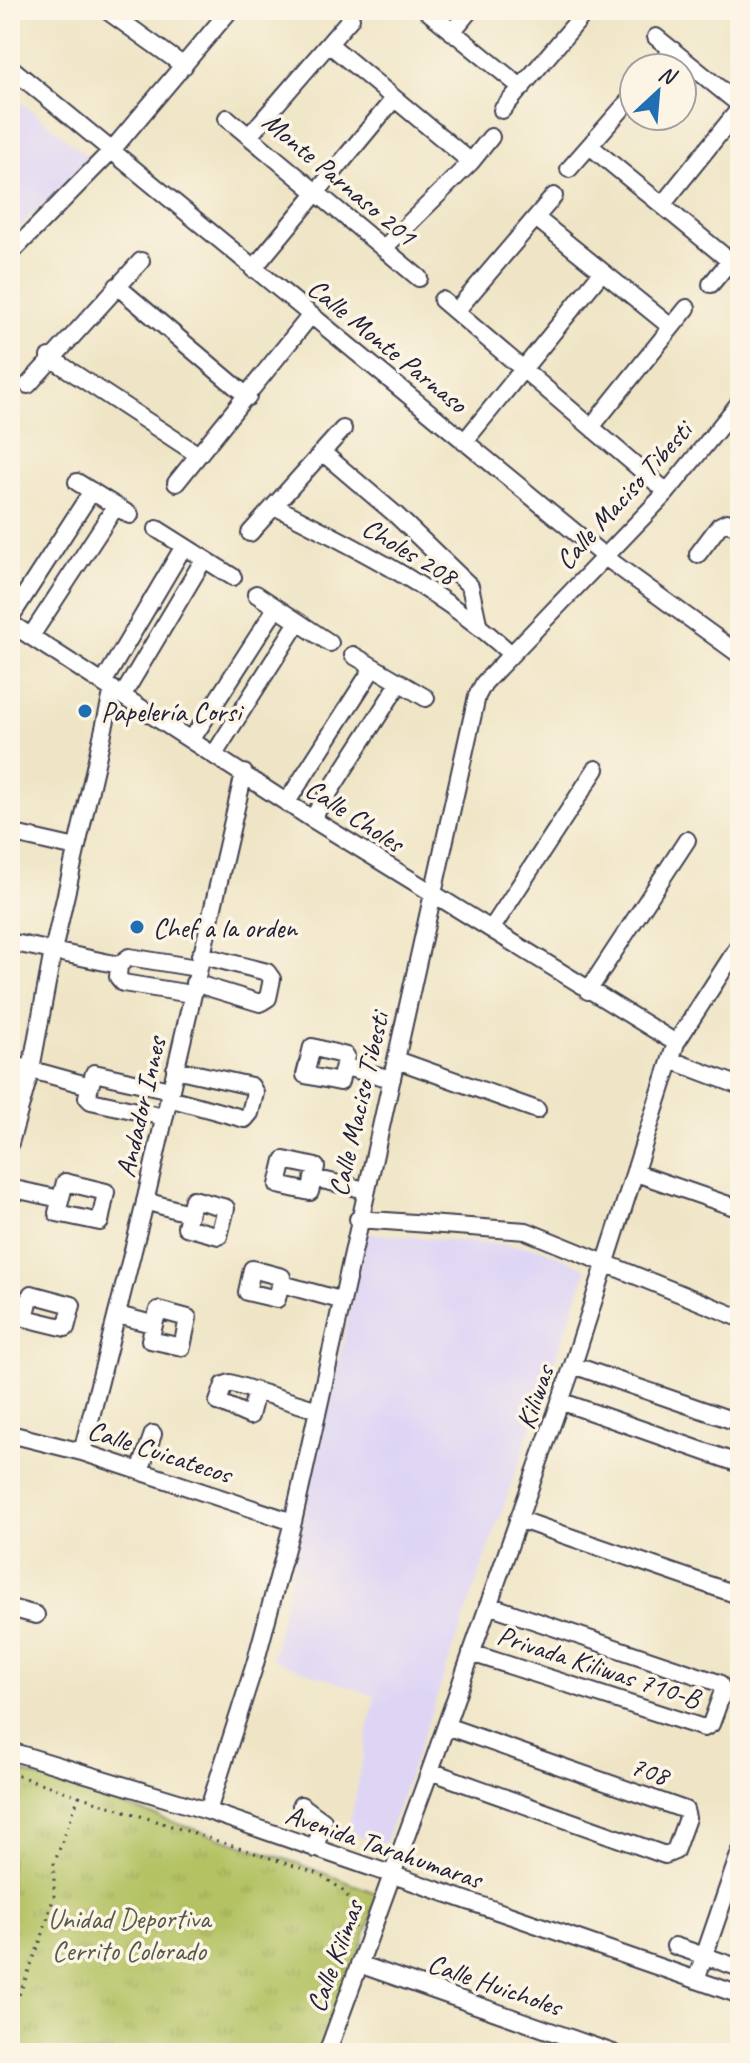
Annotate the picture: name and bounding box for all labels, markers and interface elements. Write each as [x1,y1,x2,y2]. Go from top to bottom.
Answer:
north arrow [618,52,698,132]
text: N [654,59,682,92]
street label: Monte Parnaso 201 [256,104,425,254]
street label: Calle Monte Parnaso [301,270,476,422]
street label: Calle Maciso Tibesti [548,411,702,577]
street label: Choles 208 [356,510,465,594]
place label: Papelería Corsi [101,694,245,729]
marker: Papelería Corsi [76,702,94,720]
street label: Calle Choles [299,771,413,861]
place label: Chef a la orden [153,910,298,945]
marker: Chef a la orden [128,918,146,936]
street label: Calle Maciso Tibesti [320,1005,397,1200]
street label: Andador Innes [107,1031,174,1180]
street label: Kiliwas [507,1358,562,1434]
street label: Calle Cuicatecos [83,1412,239,1492]
street label: Privada Kiliwas 710-B [493,1617,707,1717]
street label: 708 [626,1748,676,1794]
street label: Avenida Tarahumaras [281,1797,489,1897]
street label: Calle Kilimas [298,1893,372,2017]
park label: Unidad Deportiva Cerrito Colorado [48,1901,213,1968]
street label: Calle Huicholes [423,1945,569,2024]

